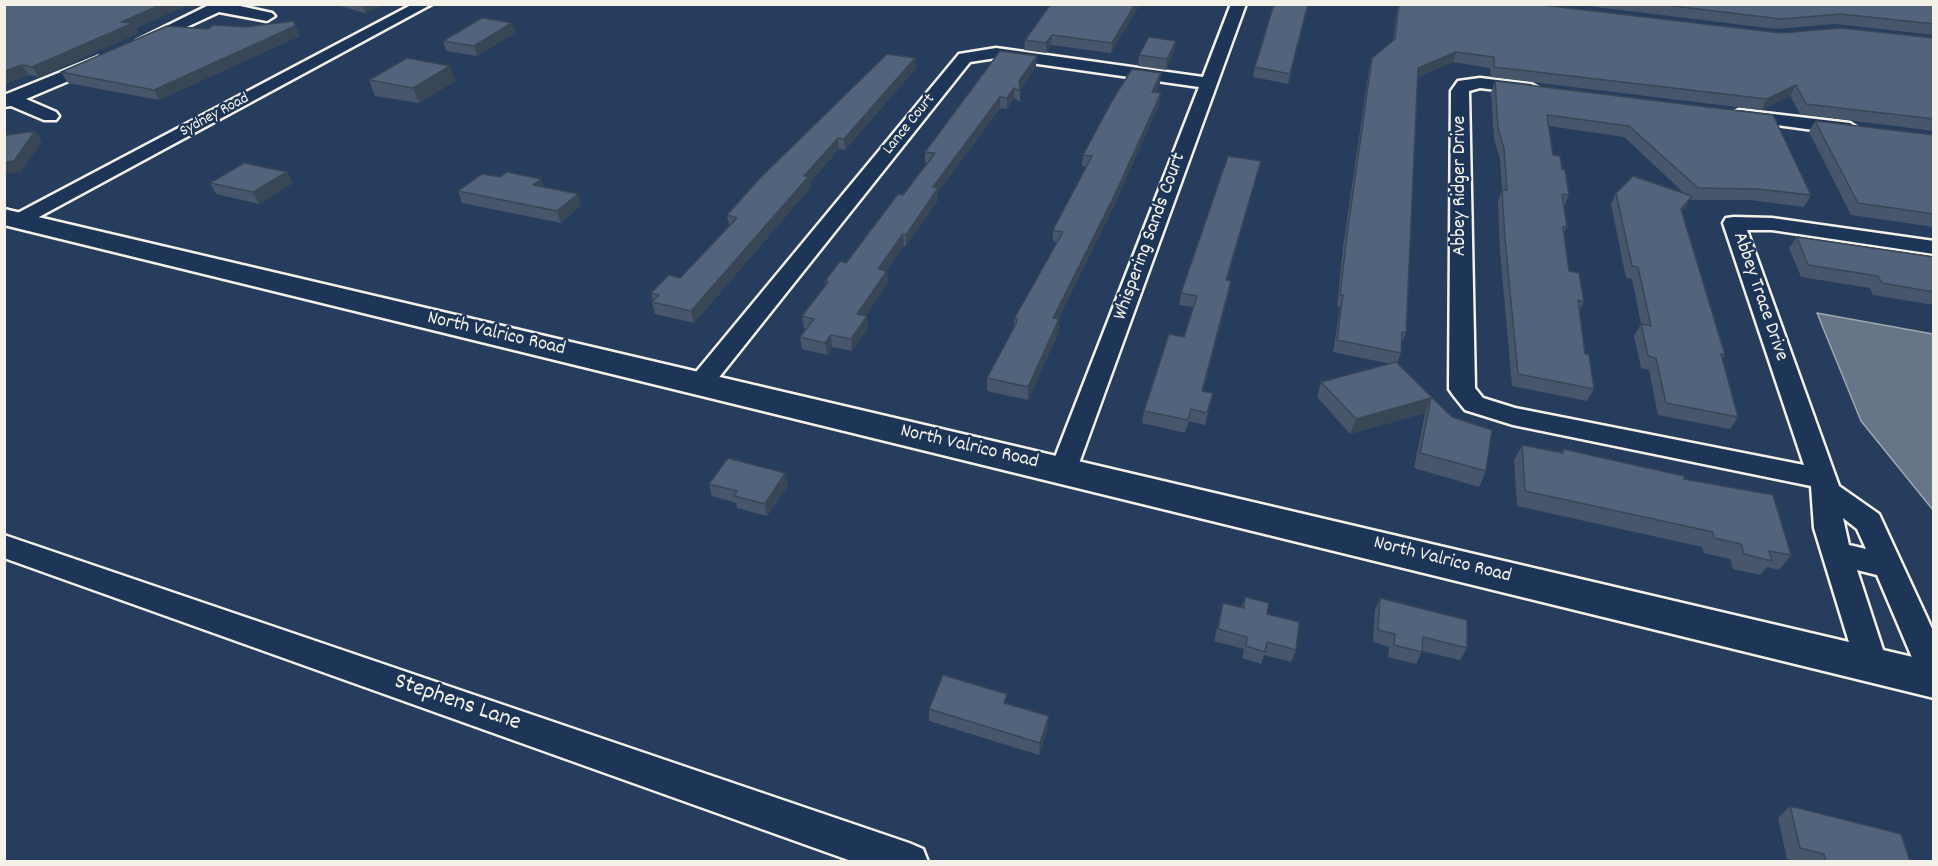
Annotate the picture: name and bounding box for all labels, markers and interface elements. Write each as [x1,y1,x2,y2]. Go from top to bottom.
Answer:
street label: Sydney Road [177,90,253,142]
street label: Lance Court [880,91,940,159]
street label: Abbey Ridger Drive [1449,116,1473,256]
street label: Whispering Sands Court [1110,150,1192,324]
street label: Abbey Trace Drive [1726,230,1792,364]
street label: North Valrico Road [425,307,567,363]
street label: North Valrico Road [898,420,1040,476]
street label: North Valrico Road [1371,532,1513,590]
street label: Stephens Lane [390,669,524,739]

